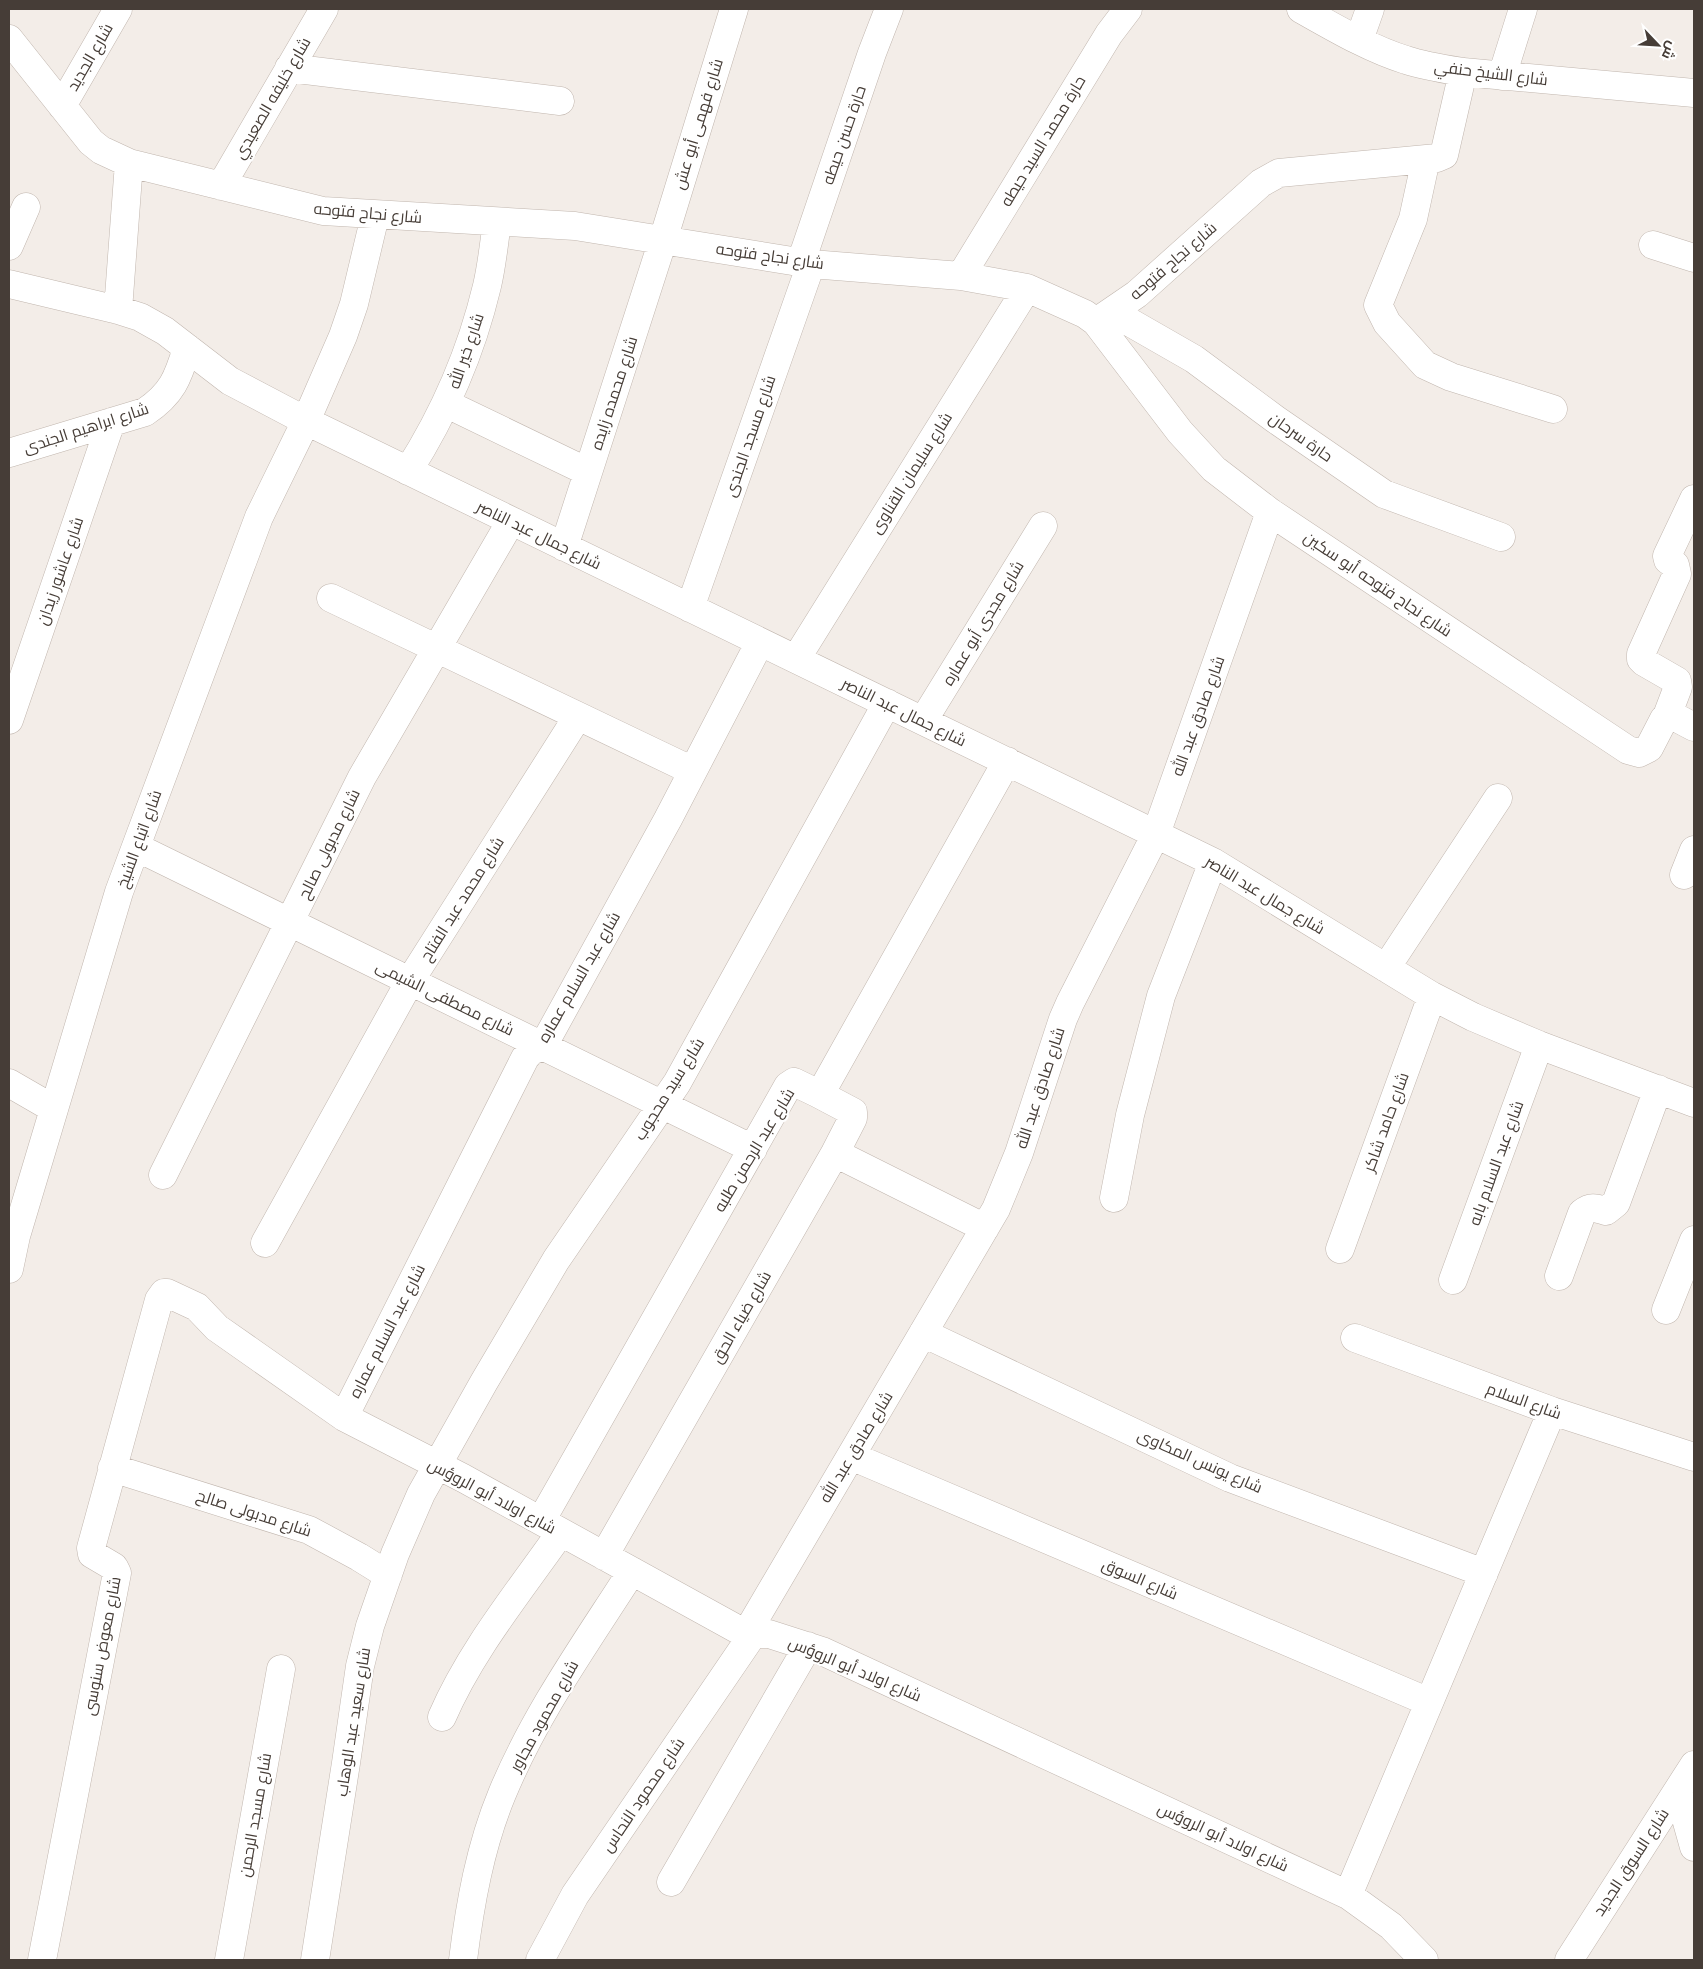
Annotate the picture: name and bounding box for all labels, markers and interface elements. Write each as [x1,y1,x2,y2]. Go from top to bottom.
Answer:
street label: شارع الجديد [63,20,119,95]
north arrow [1633,20,1683,70]
street label: شارع خليفه الصعيدي [229,34,318,164]
text: ش [1658,39,1681,62]
street label: شارع فهمى أبو عش [669,56,729,192]
street label: شارع الشيخ حنفي [1433,57,1549,93]
street label: حارة محمد السيد حيطه [996,72,1090,210]
street label: حارة حسن حيطه [818,83,871,187]
street label: شارع نجاح فتوحه [313,199,423,229]
street label: شارع نجاح فتوحه [1126,218,1222,305]
street label: شارع نجاح فتوحه [714,239,825,275]
street label: شارع خير الله [443,310,490,392]
street label: شارع محمده زايده [587,334,643,453]
street label: شارع مسجد الجندى [720,373,782,500]
street label: شارع ابراهيم الجندى [21,399,152,459]
street label: حارة سرحان [1265,408,1336,467]
street label: شارع سليمان القناوى [866,409,958,538]
street label: شارع جمال عبد الناصر [472,496,605,575]
street label: شارع عاشور زيدان [33,514,89,628]
street label: شارع نجاح فتوحه أبو سكين [1299,527,1456,642]
street label: شارع مجدى أبو عماره [938,557,1030,690]
street label: شارع صادق عبد الله [1166,653,1230,779]
street label: شارع جمال عبد الناصر [837,673,970,752]
street label: شارع مدبولى صالح [294,786,366,903]
street label: شارع اتباع الشيخ [112,787,167,891]
street label: شارع محمد عبد الفتاح [416,833,510,966]
street label: شارع جمال عبد الناصر [1200,851,1328,940]
street label: شارع عبد السلام عماره [534,908,626,1047]
street label: شارع مصطفى الشيمى [372,956,517,1042]
street label: شارع صادق عبد الله [1010,1025,1070,1152]
street label: شارع سيد محجوب [630,1034,710,1145]
street label: شارع حامد شاكر [1359,1070,1415,1176]
street label: شارع عبد الرحمن طلبه [710,1085,800,1216]
street label: شارع عبد السلام بابه [1465,1098,1529,1229]
street label: شارع عبد السلام عماره [345,1261,431,1402]
street label: شارع ضياء الحق [707,1268,777,1367]
street label: شارع السلام [1483,1379,1564,1425]
street label: شارع صادق عبد الله [814,1387,898,1507]
street label: شارع يونس المكاوى [1134,1425,1265,1499]
street label: شارع اولاد أبو الروؤس [424,1454,559,1540]
street label: شارع مدبولى صالح [193,1485,314,1542]
street label: شارع السوق [1098,1555,1181,1605]
street label: شارع معوض سنوسى [79,1575,127,1717]
street label: شارع اولاد أبو الروؤس [785,1632,924,1707]
street label: شارع سعيد عبد الوهاب [332,1646,376,1798]
street label: شارع محمود مجاور [505,1657,584,1777]
street label: شارع محمود النحاس [598,1734,690,1857]
street label: شارع مسجد الرحمن [235,1751,277,1879]
street label: شارع اولاد أبو الروؤس [1154,1798,1292,1878]
street label: شارع السوق الجديد [1589,1805,1675,1920]

